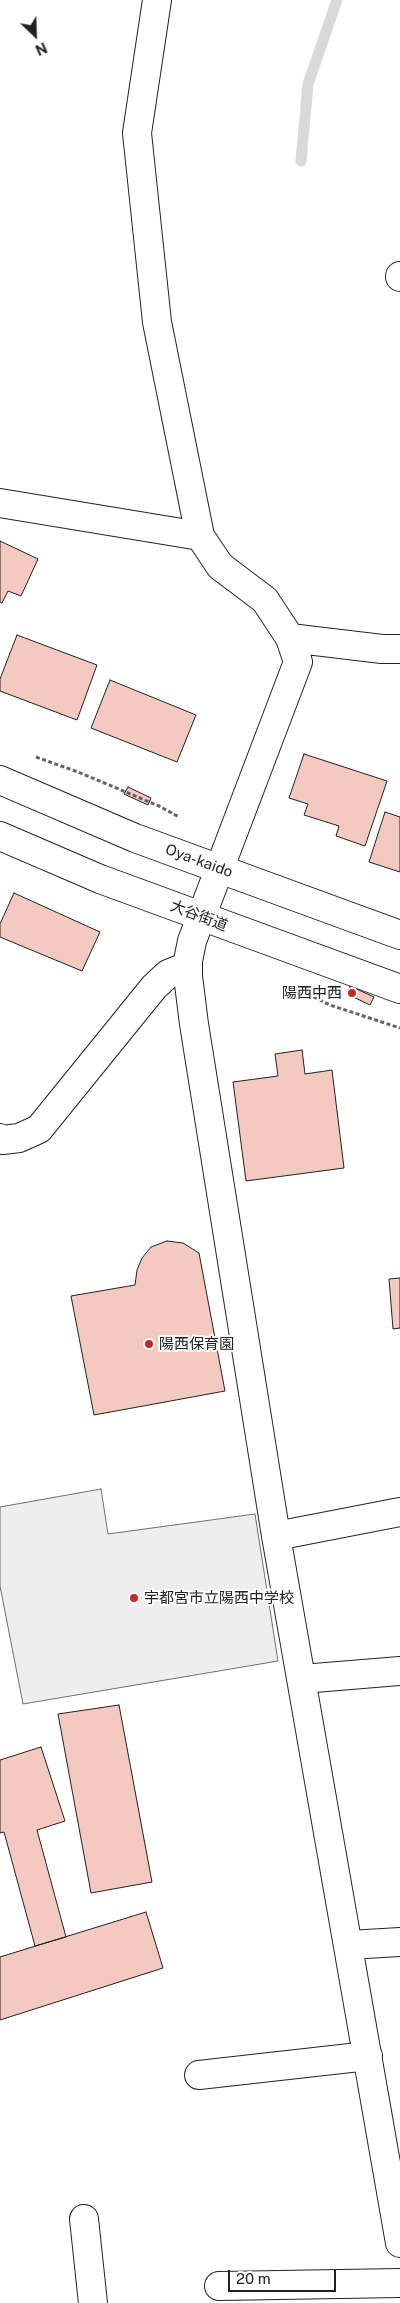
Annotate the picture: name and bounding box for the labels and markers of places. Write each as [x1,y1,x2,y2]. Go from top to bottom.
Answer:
place label: 陽西中西 [282,984,342,1002]
marker: 陽西中西 [346,987,358,999]
place label: 陽西保育園 [159,1335,234,1353]
marker: 陽西保育園 [143,1338,155,1350]
place label: 宇都宮市立陽西中学校 [144,1589,294,1607]
marker: 宇都宮市立陽西中学校 [128,1592,140,1604]

